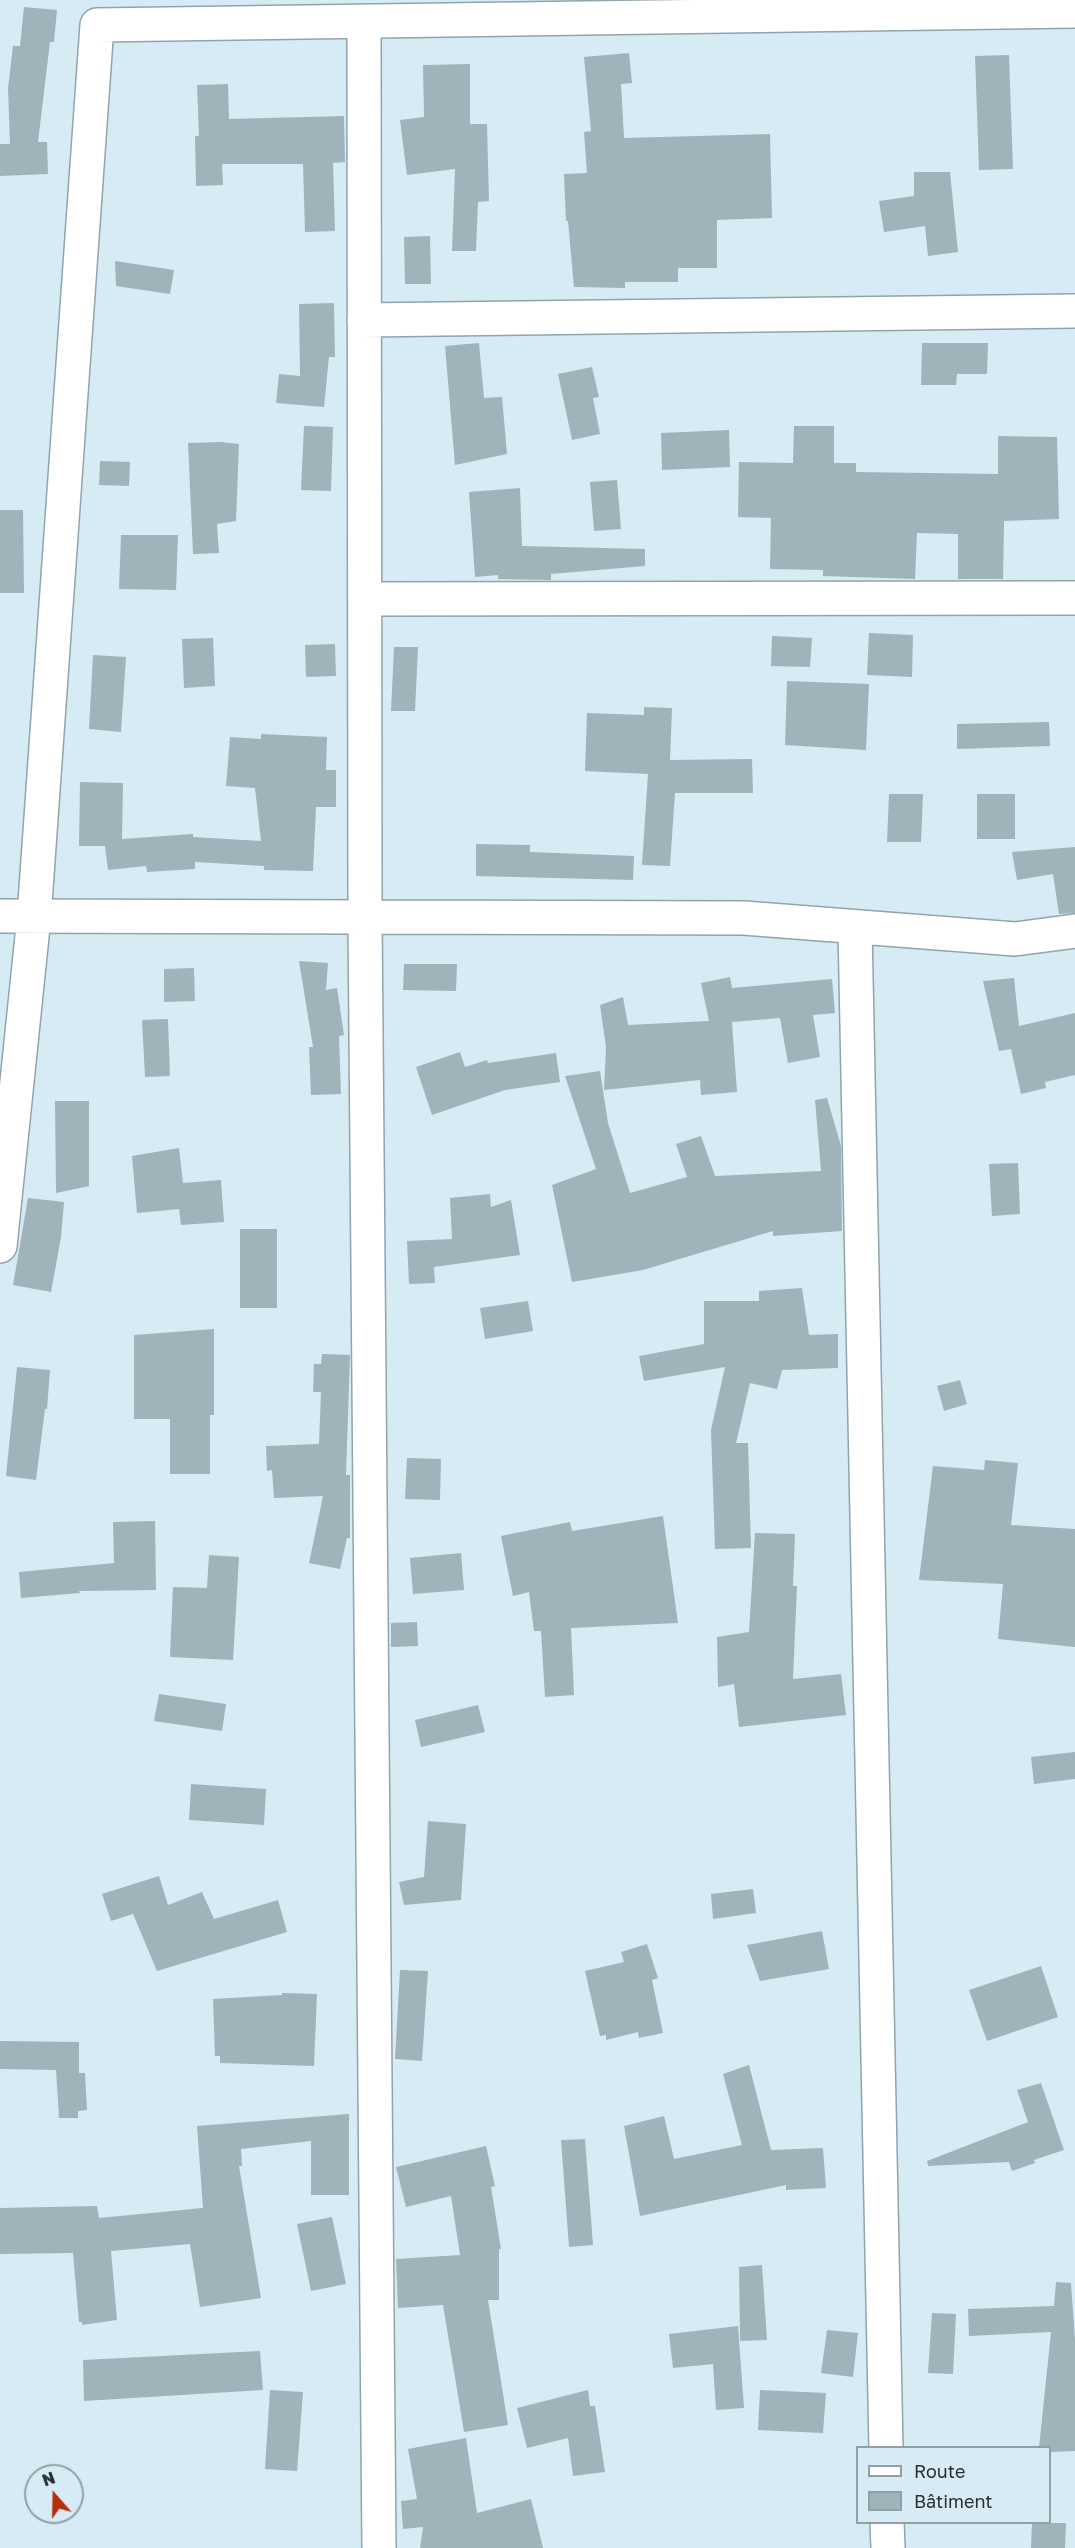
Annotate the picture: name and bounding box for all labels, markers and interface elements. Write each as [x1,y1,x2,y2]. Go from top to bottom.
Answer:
legend [856,2446,1051,2524]
text: Route [914,2460,965,2482]
north arrow [24,2464,84,2524]
text: N [39,2467,58,2490]
text: Bâtiment [914,2490,993,2512]

